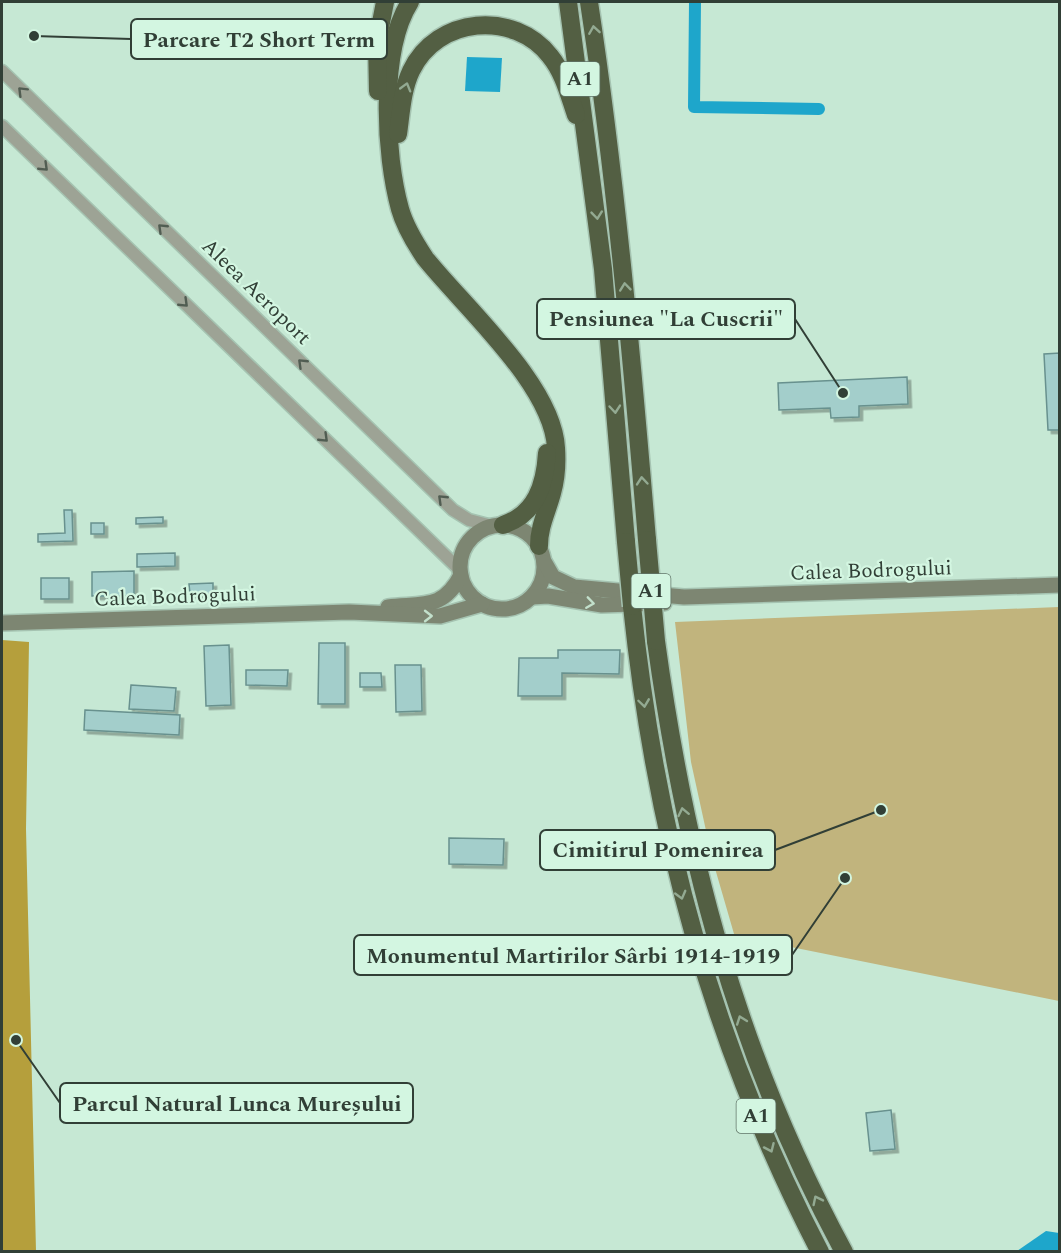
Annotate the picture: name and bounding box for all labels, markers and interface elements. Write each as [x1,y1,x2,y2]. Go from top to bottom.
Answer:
callout: Parcare T2 Short Term [131,19,387,59]
text: Parcare T2 Short Term [143,24,375,57]
one-way arrow [588,25,600,34]
road number: A1 [560,62,600,96]
one-way arrow [399,82,411,93]
one-way arrow [19,88,30,99]
one-way arrow [37,160,47,171]
one-way arrow [590,211,603,220]
one-way arrow [158,224,169,235]
street label: Aleea Aeroport [194,231,318,353]
one-way arrow [619,283,632,292]
one-way arrow [176,295,187,306]
callout: Pensiunea "La Cuscrii" [537,299,795,339]
text: Pensiunea "La Cuscrii" [549,303,783,336]
one-way arrow [298,360,309,371]
one-way arrow [608,405,621,414]
one-way arrow [316,431,327,442]
one-way arrow [636,477,649,486]
one-way arrow [438,495,448,506]
street label: Calea Bodrogului [789,552,953,590]
road number: A1 [632,574,670,608]
street label: Calea Bodrogului [93,578,257,616]
one-way arrow [585,597,594,609]
one-way arrow [424,610,433,622]
one-way arrow [637,699,649,708]
one-way arrow [678,807,691,817]
callout: Cimitirul Pomenirea [540,830,775,870]
text: Cimitirul Pomenirea [553,834,764,867]
one-way arrow [674,889,687,899]
callout: Monumentul Martirilor Sârbi 1914-1919 [354,935,792,975]
text: Monumentul Martirilor Sârbi 1914-1919 [366,940,780,973]
one-way arrow [736,1015,749,1026]
callout: Parcul Natural Lunca Mureșului [60,1083,413,1123]
text: Parcul Natural Lunca Mureșului [72,1088,402,1121]
road number: A1 [736,1099,776,1133]
one-way arrow [763,1142,775,1153]
one-way arrow [813,1195,824,1206]

